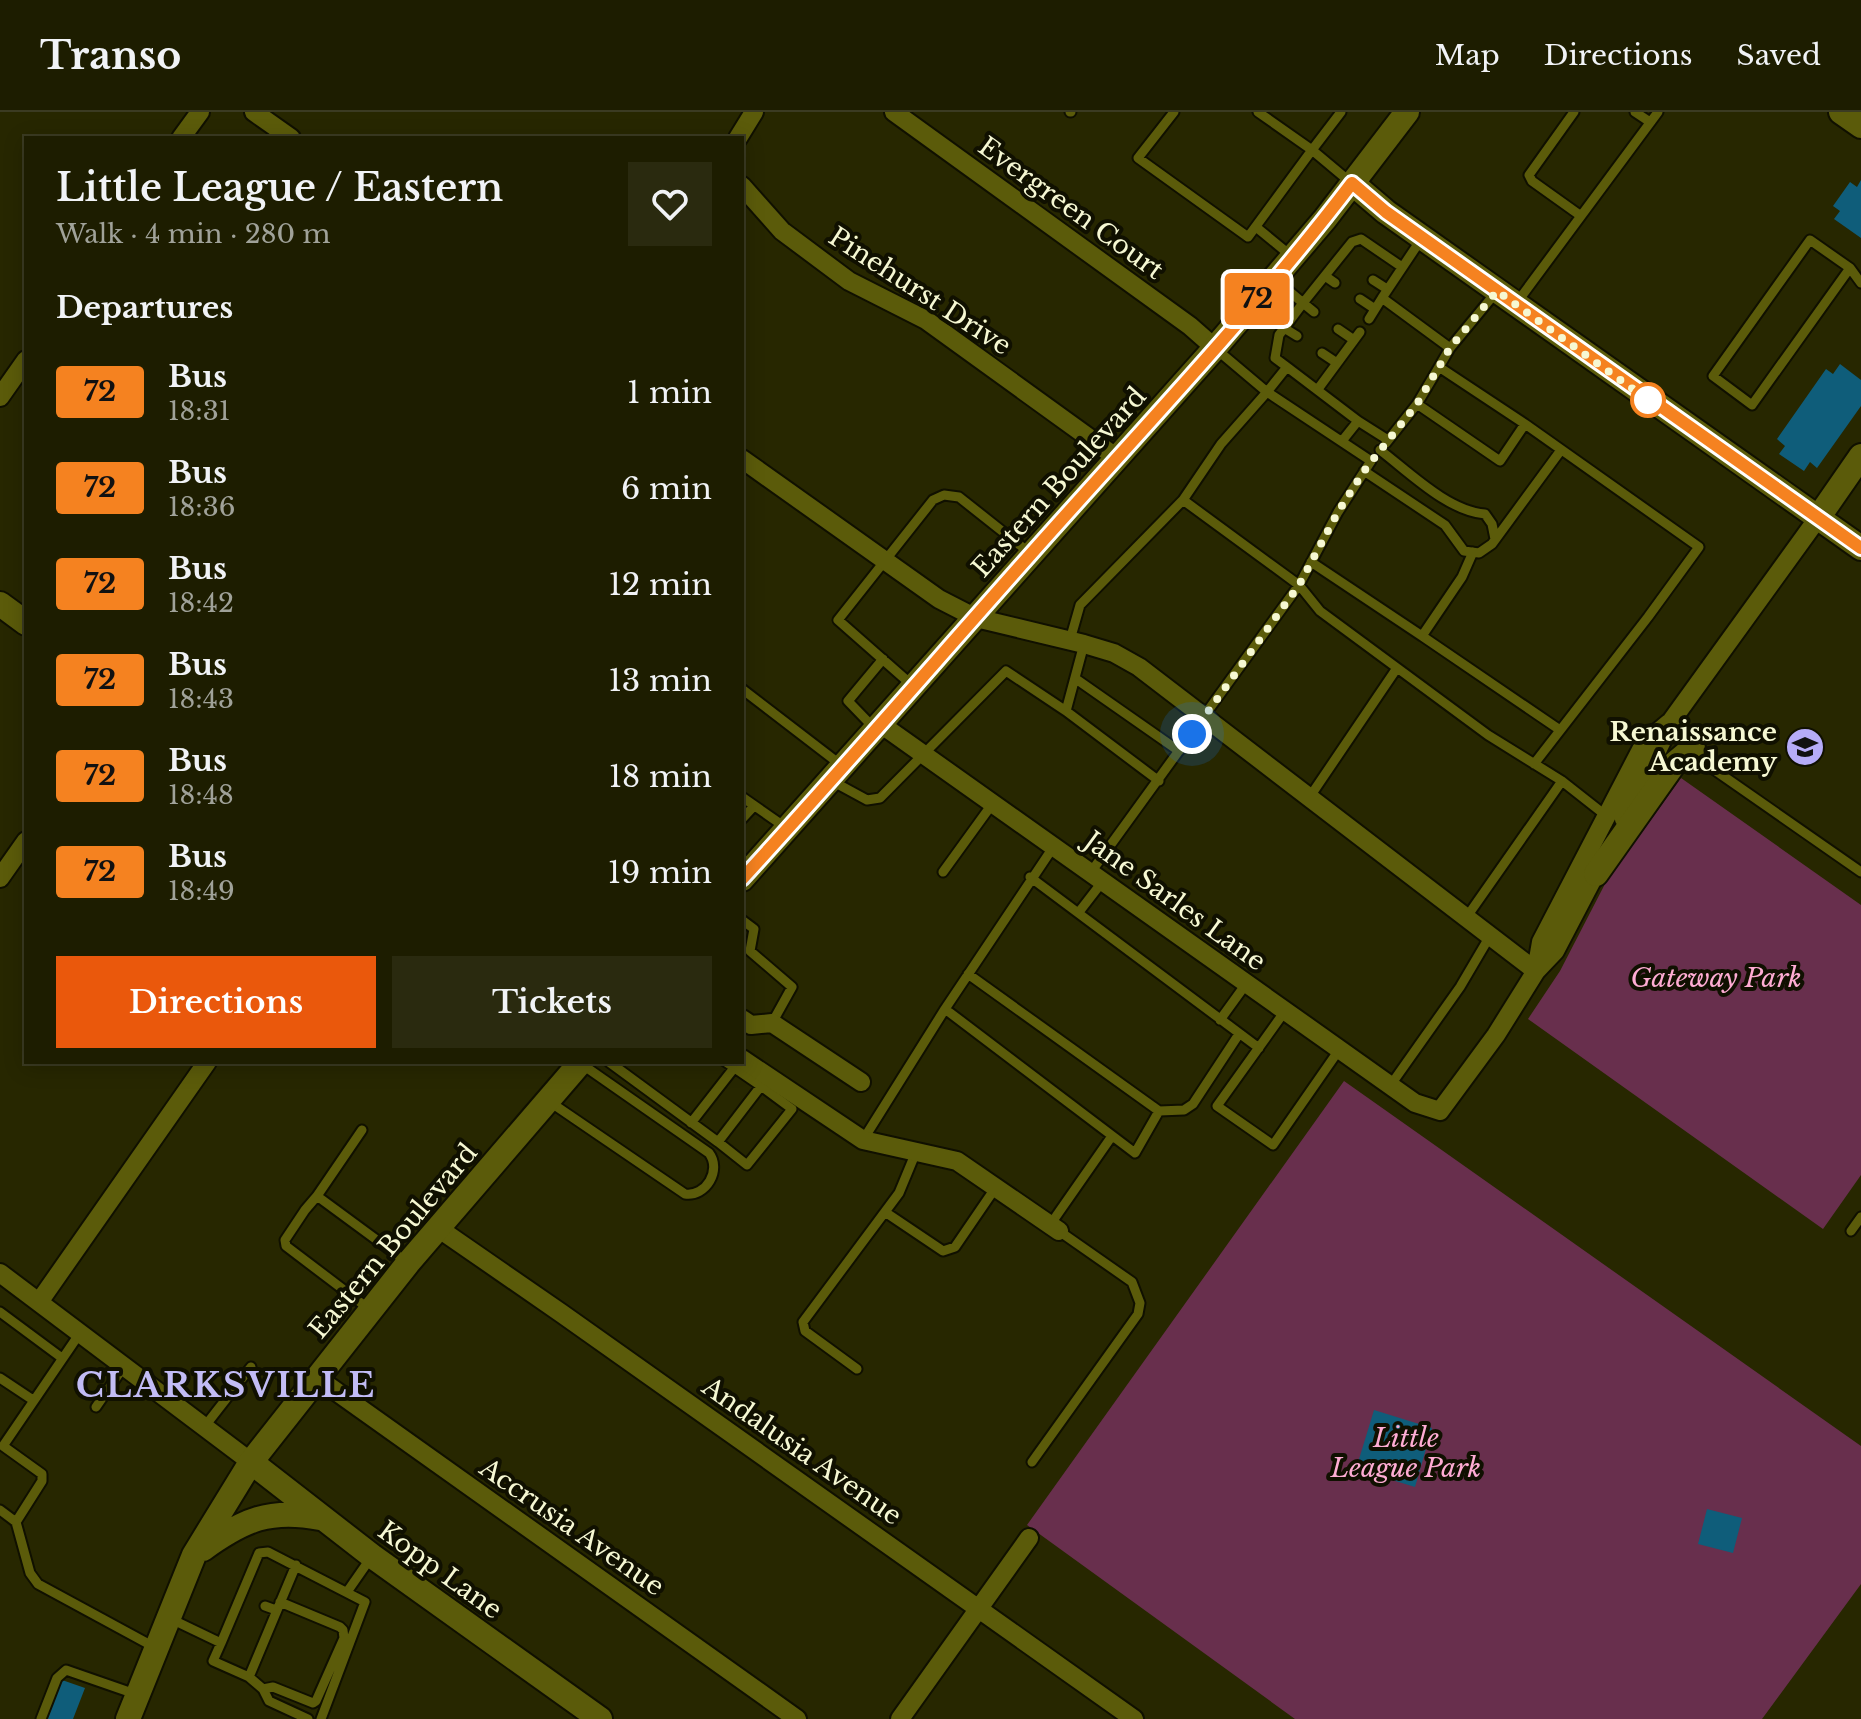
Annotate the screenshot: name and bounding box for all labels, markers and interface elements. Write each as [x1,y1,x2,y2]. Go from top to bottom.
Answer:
text: Transo [40,32,181,79]
text: Map [1435,38,1500,73]
text: Directions [1544,38,1693,73]
text: Saved [1737,38,1821,73]
street label: Evergreen Court [972,130,1170,286]
button: heart [628,162,712,246]
text: Little League / Eastern [56,164,503,211]
text: Walk · 4 min · 280 m [56,218,331,250]
street label: Pinehurst Drive [823,220,1017,362]
line badge: 72 [1221,273,1293,325]
text: 72 [1241,281,1273,316]
text: Departures [56,289,233,326]
text: Bus [168,358,227,395]
text: 72 [84,374,116,409]
text: 1 min [627,374,712,411]
street label: Eastern Boulevard [965,380,1153,584]
unlabelled marker [1631,383,1665,417]
text: 18:31 [168,395,230,427]
text: Bus [168,454,227,491]
text: 72 [84,470,116,505]
text: 6 min [621,470,712,507]
text: 18:36 [168,491,236,523]
text: Bus [168,550,227,587]
text: 72 [84,566,116,601]
text: 12 min [608,566,712,603]
text: 18:42 [168,587,234,619]
text: Bus [168,646,227,683]
text: 72 [84,662,116,697]
text: 13 min [608,662,712,699]
text: 18:43 [168,683,234,715]
your location [1172,714,1212,754]
place label: Renaissance Academy [1610,716,1777,778]
school or university icon: Renaissance Academy [1784,726,1826,768]
text: Bus [168,742,227,779]
text: 72 [84,758,116,793]
text: 18 min [609,758,712,795]
text: 18:48 [168,779,234,811]
street label: Jane Sarles Lane [1076,823,1272,978]
text: Bus [168,838,227,875]
text: 72 [84,854,116,889]
text: 19 min [608,854,712,891]
text: 18:49 [168,875,235,907]
button: Directions [56,956,376,1048]
button: Tickets [392,956,712,1048]
park label: Gateway Park [1630,962,1802,994]
street label: Eastern Boulevard [302,1137,484,1345]
district label: CLARKSVILLE [76,1364,376,1406]
street label: Andalusia Avenue [695,1370,908,1532]
park label: Little League Park [1330,1422,1481,1484]
street label: Accrusia Avenue [473,1451,670,1603]
street label: Kopp Lane [372,1514,508,1626]

